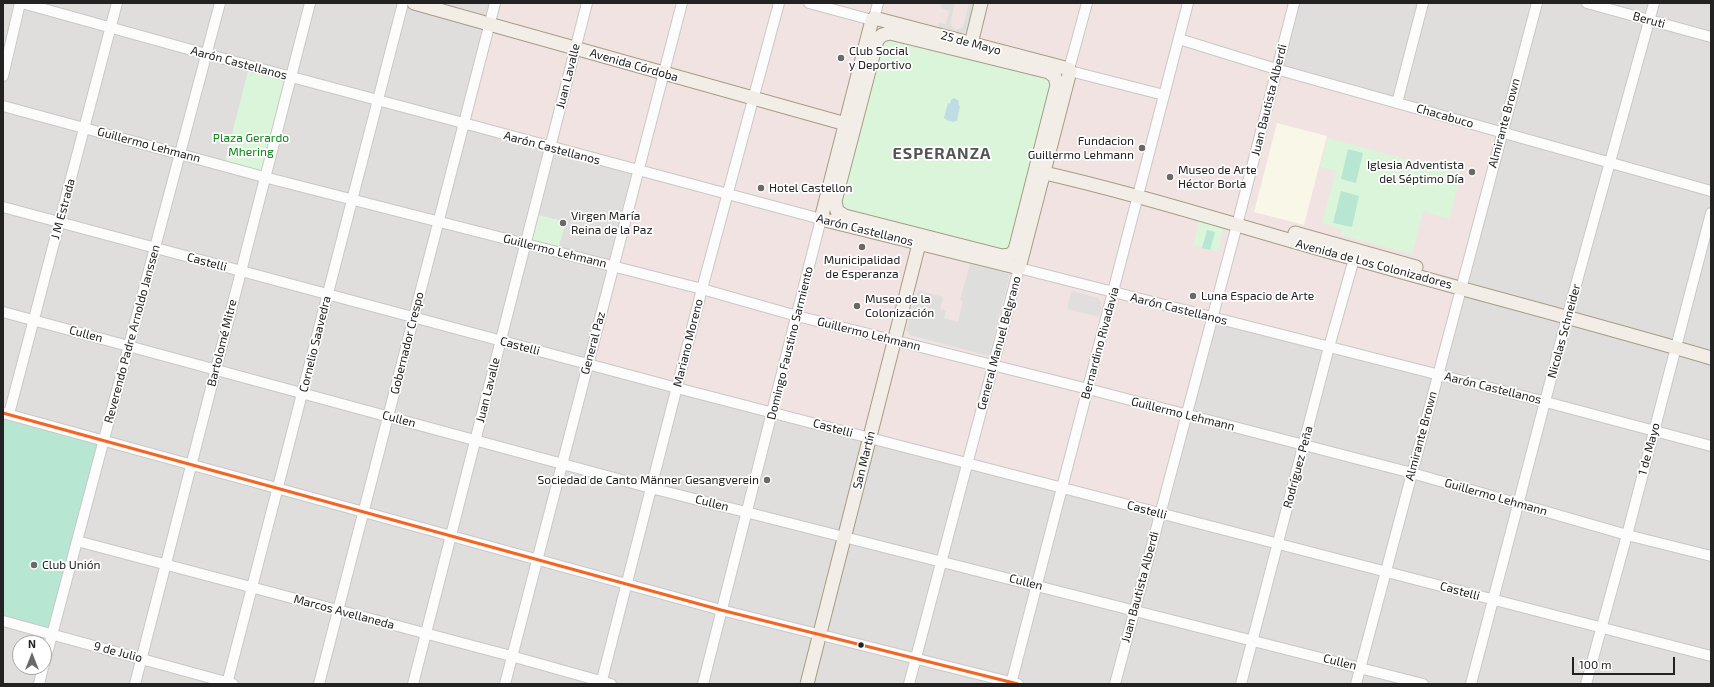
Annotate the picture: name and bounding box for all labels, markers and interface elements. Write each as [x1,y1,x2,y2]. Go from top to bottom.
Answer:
street label: Beruti [1631,9,1667,31]
street label: 25 de Mayo [939,28,1003,58]
street label: Juan Lavalle [553,42,583,110]
street label: Aarón Castellanos [189,43,289,83]
street label: Juan Bautista Alberdi [1248,43,1290,157]
place label: Club Social y Deportivo [849,44,912,72]
street label: Avenida Córdoba [588,45,680,85]
marker: Club Social y Deportivo [836,53,846,63]
street label: Almirante Brown [1485,77,1523,169]
street label: Chacabuco [1415,101,1475,131]
street label: Guillermo Lehmann [96,124,202,166]
street label: Aarón Castellanos [502,128,602,168]
park label: Plaza Gerardo Mhering [213,131,289,159]
place label: Fundacion Guillermo Lehmann [1028,134,1134,162]
marker: Fundacion Guillermo Lehmann [1137,143,1147,153]
district label: ESPERANZA [893,144,991,164]
place label: Iglesia Adventista del Séptimo Día [1367,158,1464,186]
place label: Museo de Arte Héctor Borla [1178,163,1257,191]
marker: Iglesia Adventista del Séptimo Día [1467,167,1477,177]
marker: Museo de Arte Héctor Borla [1165,172,1175,182]
street label: J M Estrada [48,177,78,241]
place label: Hotel Castellon [769,181,853,195]
marker: Hotel Castellon [756,183,766,193]
place label: Virgen María Reina de la Paz [571,209,653,237]
street label: Aarón Castellanos [815,211,915,249]
marker: Virgen María Reina de la Paz [558,218,568,228]
street label: Guillermo Lehmann [502,231,608,271]
street label: Avenida de Los Colonizadores [1294,236,1454,292]
marker: Municipalidad de Esperanza [857,242,867,252]
street label: Reverendo Padre Arnoldo Janssen [101,243,163,425]
street label: Castelli [186,250,228,274]
place label: Municipalidad de Esperanza [824,253,900,281]
street label: Domingo Faustino Sarmiento [764,265,816,421]
street label: General Manuel Belgrano [974,274,1024,412]
street label: Nicolas Schneider [1544,282,1584,380]
street label: Bernardino Rivadavia [1078,285,1122,401]
place label: Luna Espacio de Arte [1201,289,1314,303]
street label: Gobernador Crespo [387,290,427,396]
street label: Aarón Castellanos [1129,290,1229,328]
marker: Luna Espacio de Arte [1188,291,1198,301]
place label: Museo de la Colonización [865,292,934,320]
street label: Cornelio Saavedra [296,294,334,394]
street label: Bartolomé Mitre [204,298,240,388]
street label: Mariano Moreno [670,298,706,388]
marker: Museo de la Colonización [852,301,862,311]
street label: General Paz [578,310,608,376]
street label: Guillermo Lehmann [816,314,922,354]
street label: Cullen [68,323,104,345]
street label: Castelli [499,334,541,358]
street label: Juan Lavalle [473,356,503,424]
street label: Aarón Castellanos [1443,369,1543,407]
street label: Almirante Brown [1402,390,1440,482]
street label: Guillermo Lehmann [1130,394,1236,434]
street label: Cullen [381,408,417,430]
street label: Castelli [812,416,854,440]
street label: 1 de Mayo [1635,421,1663,477]
street label: Rodríguez Peña [1280,424,1316,510]
street label: San Martín [850,429,878,491]
place label: Sociedad de Canto Männer Gesangverein [538,473,759,487]
marker: Sociedad de Canto Männer Gesangverein [762,475,772,485]
street label: Guillermo Lehmann [1443,475,1549,519]
street label: Cullen [694,492,730,514]
street label: Castelli [1126,498,1168,522]
street label: Juan Bautista Alberdi [1118,530,1162,644]
place label: Club Unión [42,558,100,572]
marker: Club Unión [29,560,39,570]
street label: Cullen [1008,571,1044,593]
street label: Castelli [1439,579,1481,603]
street label: Marcos Avellaneda [292,592,396,632]
north arrow [12,635,52,675]
text: N [28,637,36,650]
street label: 9 de Julio [92,639,144,665]
unlabelled marker [856,640,866,650]
scale bar [1574,649,1677,675]
street label: Cullen [1322,651,1358,673]
text: 100 m [1579,657,1611,671]

